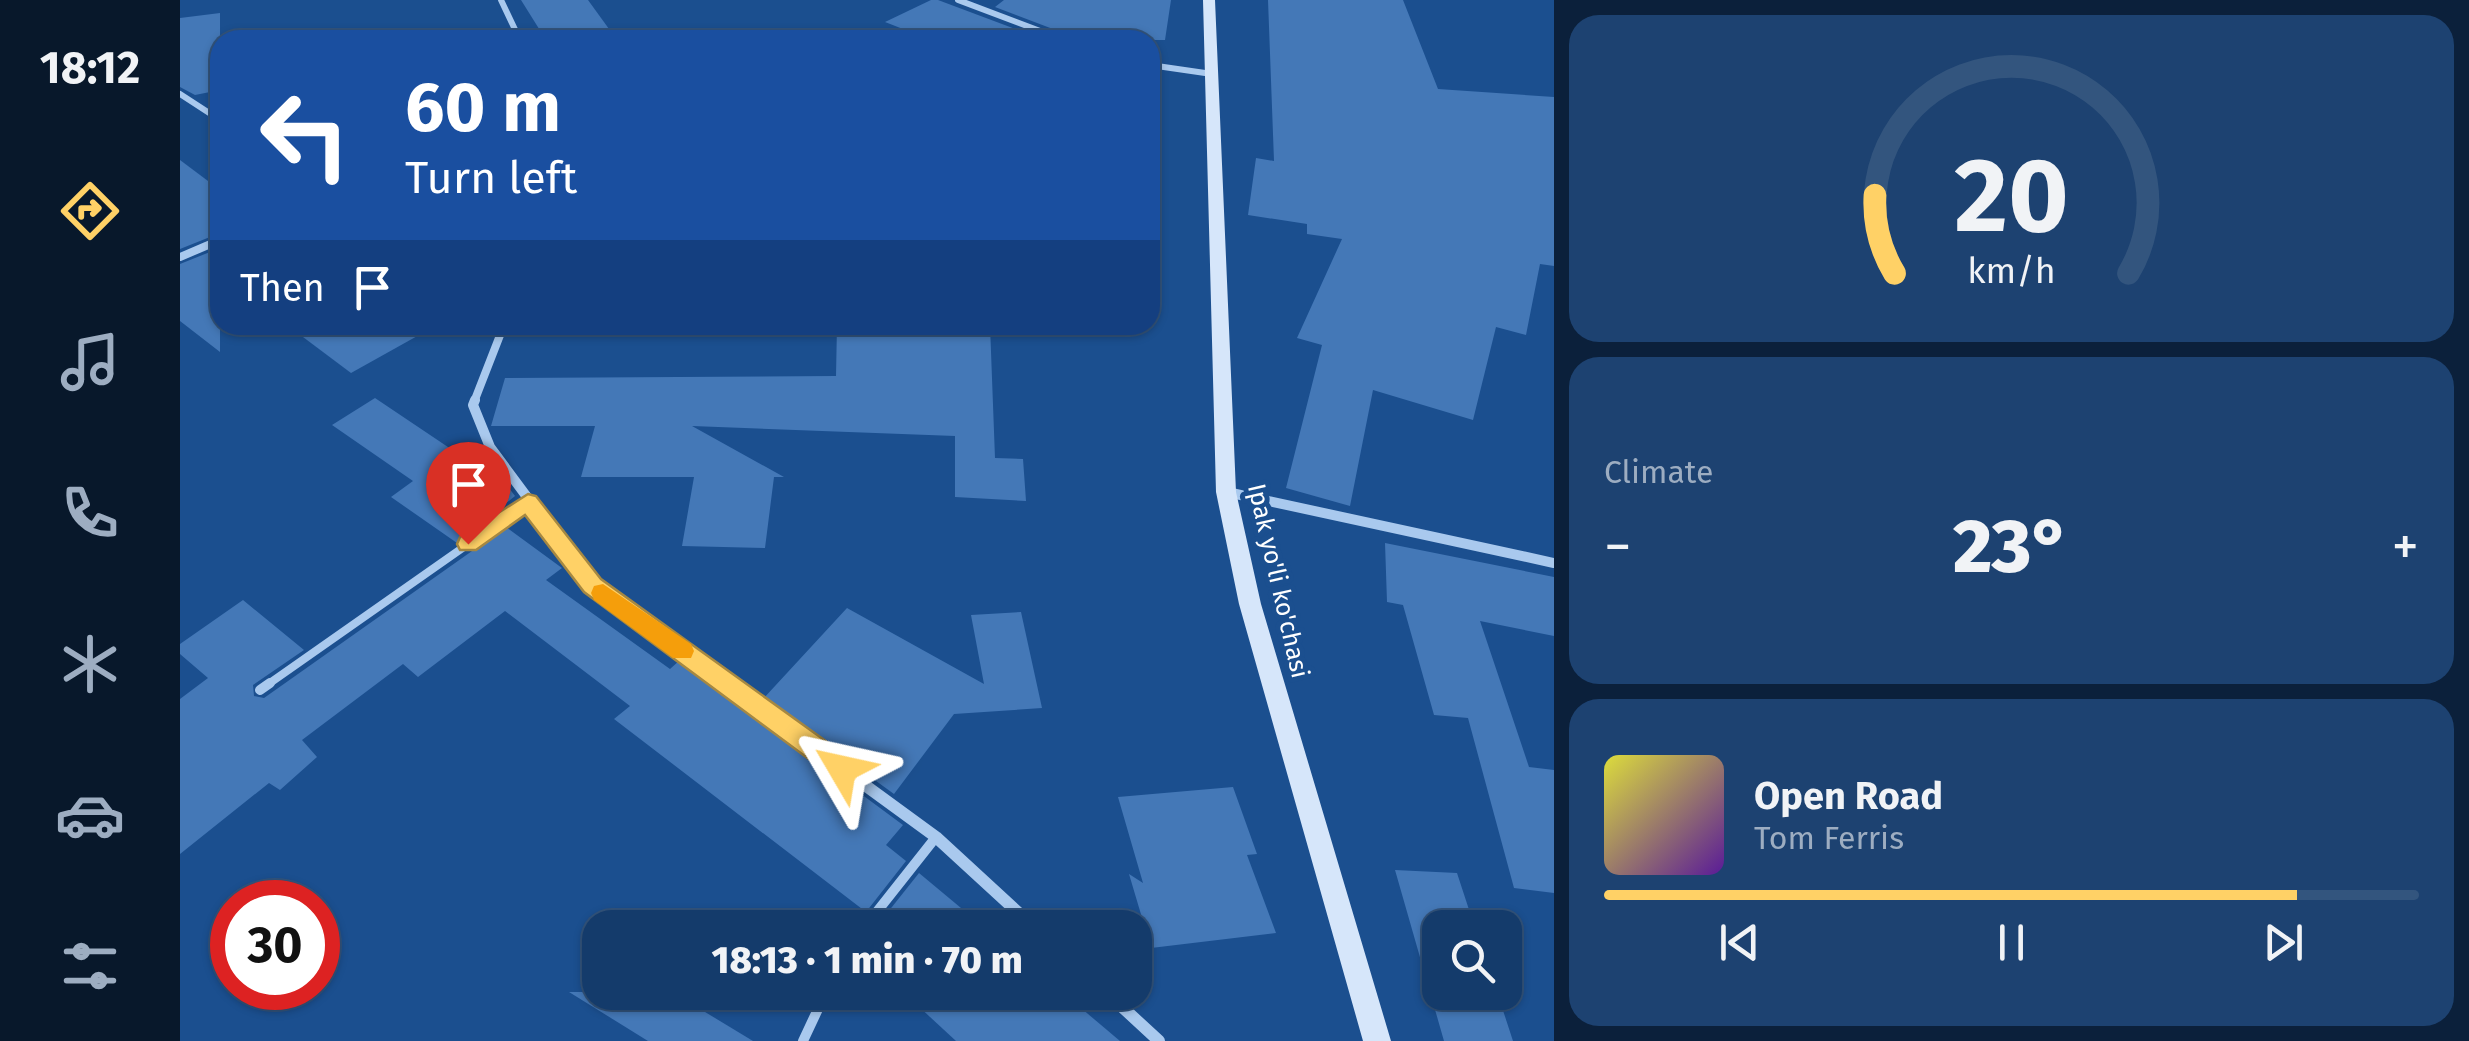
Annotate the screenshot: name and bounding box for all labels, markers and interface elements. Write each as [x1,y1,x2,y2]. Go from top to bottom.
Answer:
text: 18:12 [40,41,140,95]
text: 60 m [405,66,561,150]
icon: left [240,70,370,200]
text: 20 [1954,134,2069,259]
text: Turn left [405,151,577,205]
icon: directions [55,176,125,246]
text: km/h [1967,250,2056,292]
icon: arrive [345,260,400,315]
text: Then [240,265,325,311]
icon: music [55,327,125,397]
pin [426,442,511,545]
text: Climate [1604,453,1713,491]
icon: arrive [441,457,496,512]
icon: phone [55,478,125,548]
street label: Ipak yo'li ko'chasi [1241,481,1315,681]
text: 23° [1953,502,2070,592]
text: − [1604,514,1632,580]
text: + [2392,514,2419,580]
icon: climate [55,629,125,699]
position arrow [790,717,894,821]
text: Open Road [1754,773,1943,819]
icon: car [55,780,125,850]
text: Tom Ferris [1754,819,1904,857]
speed limit sign: 30 [210,880,340,1010]
map controls [1422,910,1522,1010]
button: search [1422,910,1522,1010]
icon: previous [1712,915,1767,970]
icon: pause [1984,915,2039,970]
icon: next [2256,915,2311,970]
icon: filters [55,931,125,1001]
text: 18:13 · 1 min · 70 m [711,937,1023,983]

